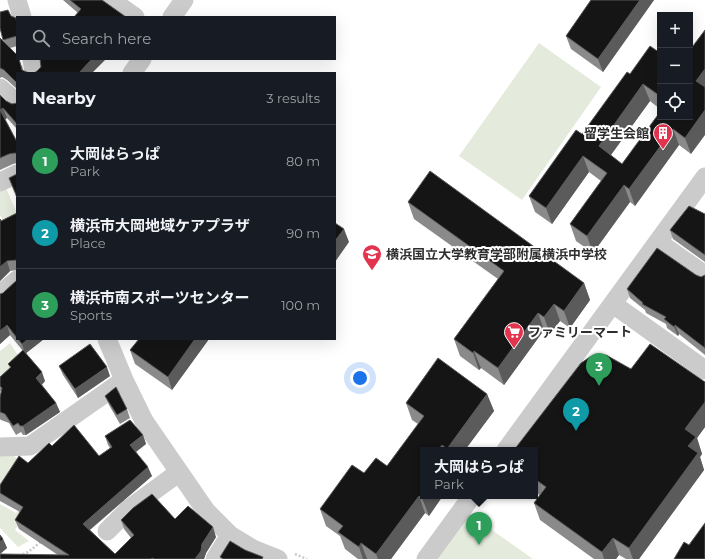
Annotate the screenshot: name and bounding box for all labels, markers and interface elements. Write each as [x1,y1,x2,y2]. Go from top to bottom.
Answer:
map controls [657,12,693,120]
button: + [657,12,693,48]
search box [16,16,336,60]
icon: search [30,27,52,49]
text: Search here [62,29,151,48]
button: − [657,48,693,84]
button: locate [657,84,693,120]
text: Nearby [32,88,96,108]
text: 3 results [266,90,320,106]
building icon: 留学生会館 [652,122,674,150]
place label: 留学生会館 [584,125,649,141]
text: 大岡はらっぱ [70,144,160,163]
text: 1 [42,153,48,169]
text: 80 m [286,153,320,169]
text: Park [70,163,100,179]
text: 横浜市大岡地域ケアプラザ [70,216,250,235]
text: 2 [41,225,49,241]
text: 90 m [286,225,320,241]
text: Place [70,235,106,251]
school or university icon: 横浜国立大学教育学部附属横浜中学校 [361,243,383,271]
place label: 横浜国立大学教育学部附属横浜中学校 [386,246,607,262]
text: 横浜市南スポーツセンター [70,288,250,307]
text: 3 [41,297,49,313]
text: 100 m [281,297,320,313]
text: Sports [70,307,112,323]
supermarket icon: ファミリーマート [503,321,525,349]
place label: ファミリーマート [528,324,632,340]
pin: 3 [586,353,612,386]
your location [350,368,370,388]
pin: 2 [563,398,589,431]
popup [420,447,538,499]
text: 大岡はらっぱ [434,457,524,476]
text: Park [434,476,464,492]
pin: 1 [466,512,492,545]

